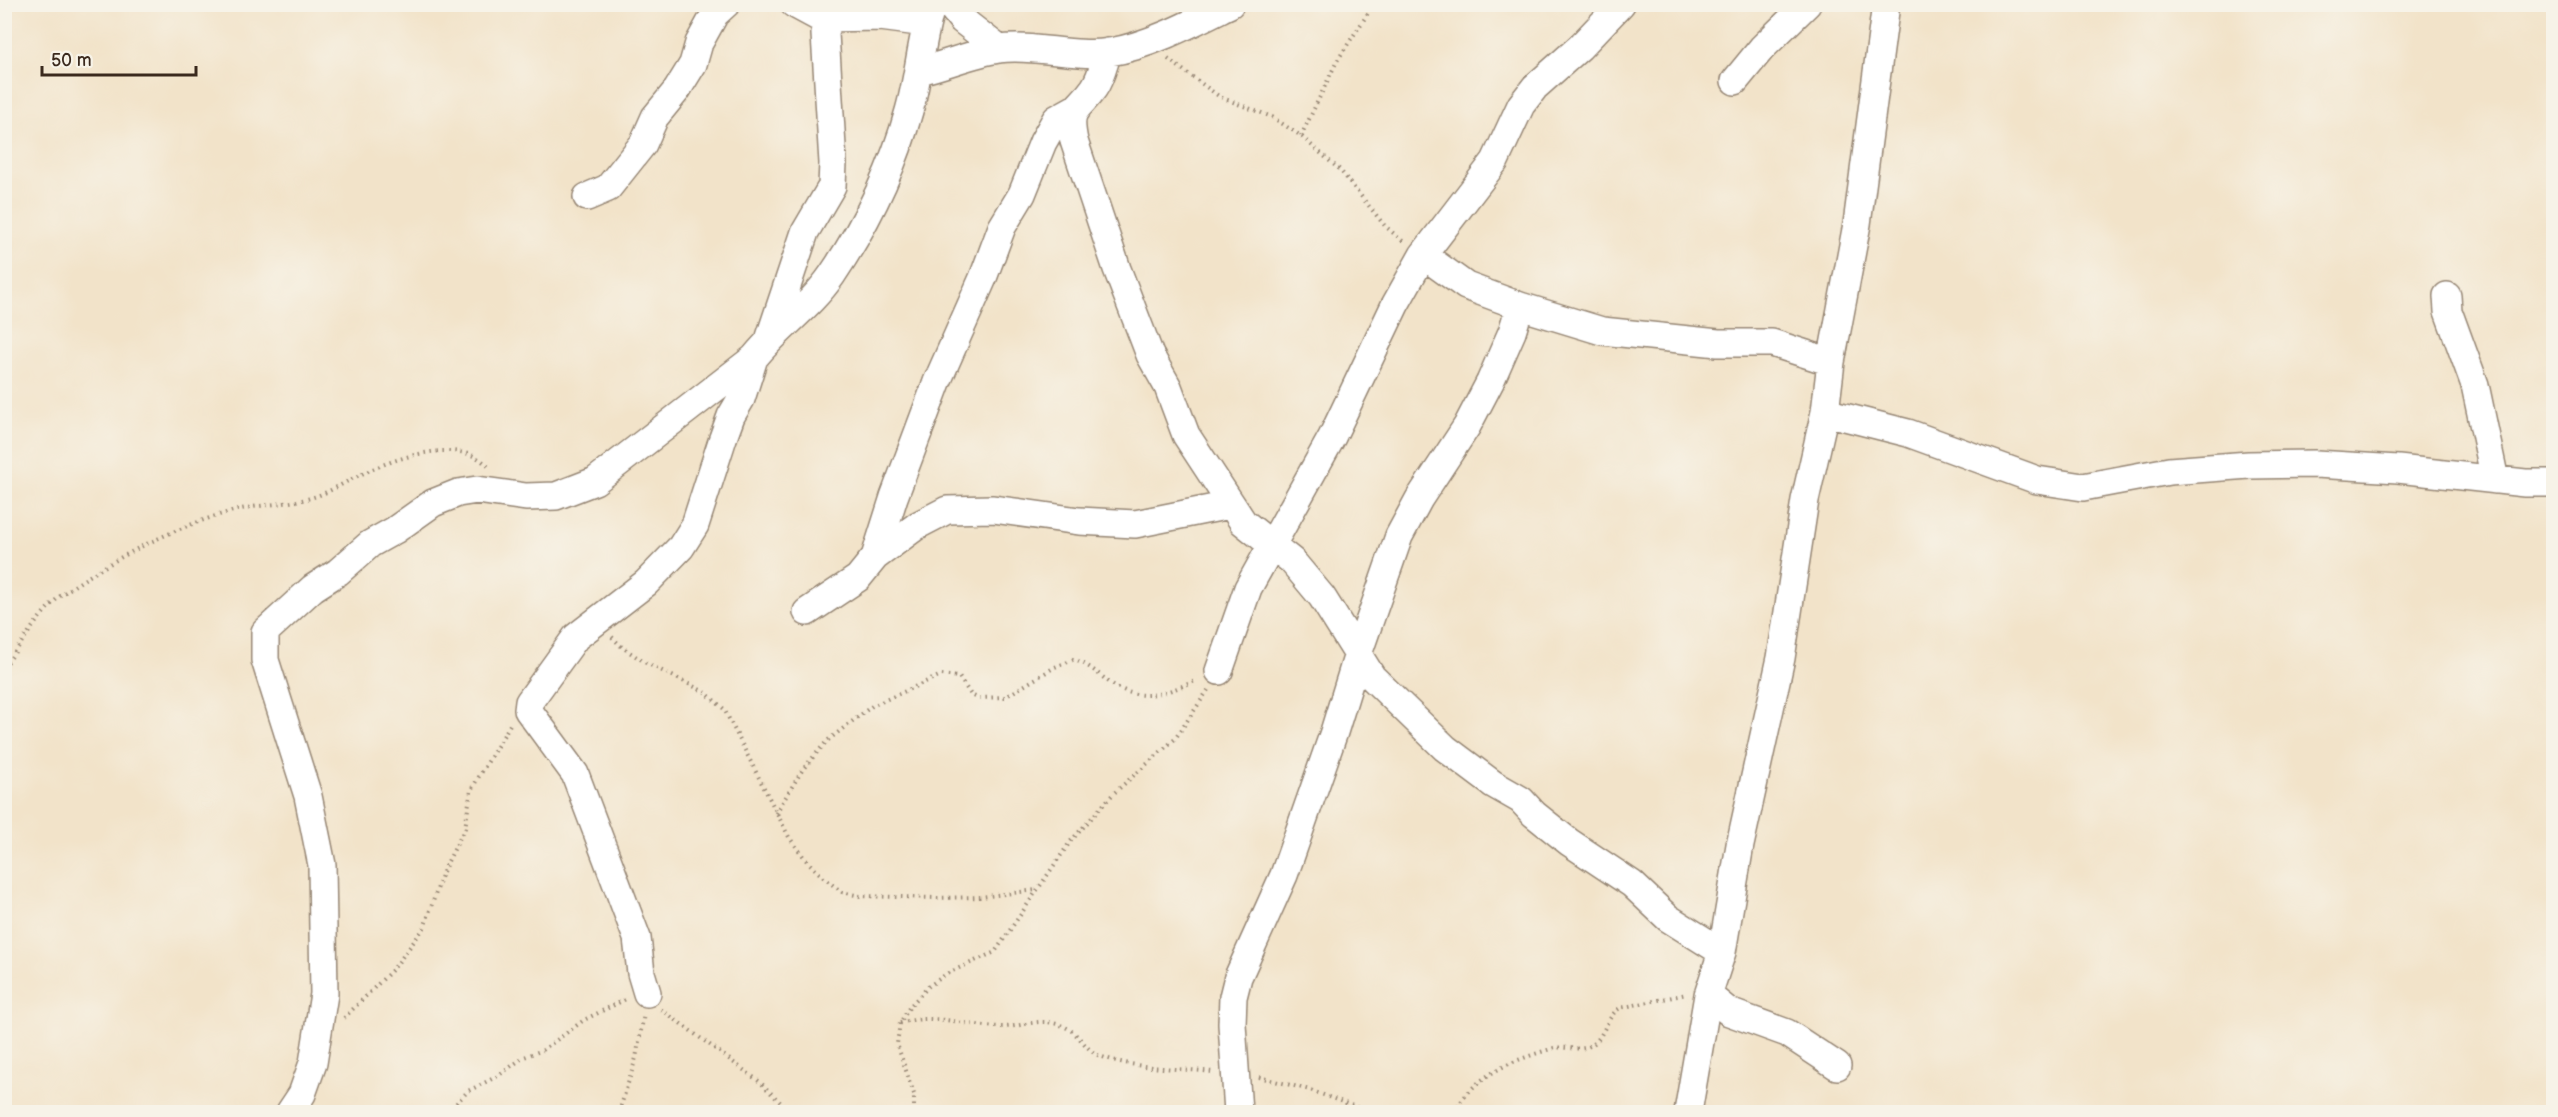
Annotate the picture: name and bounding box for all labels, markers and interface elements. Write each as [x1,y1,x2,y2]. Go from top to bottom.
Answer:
scale bar [42,39,196,77]
text: 50 m [51,50,92,71]

